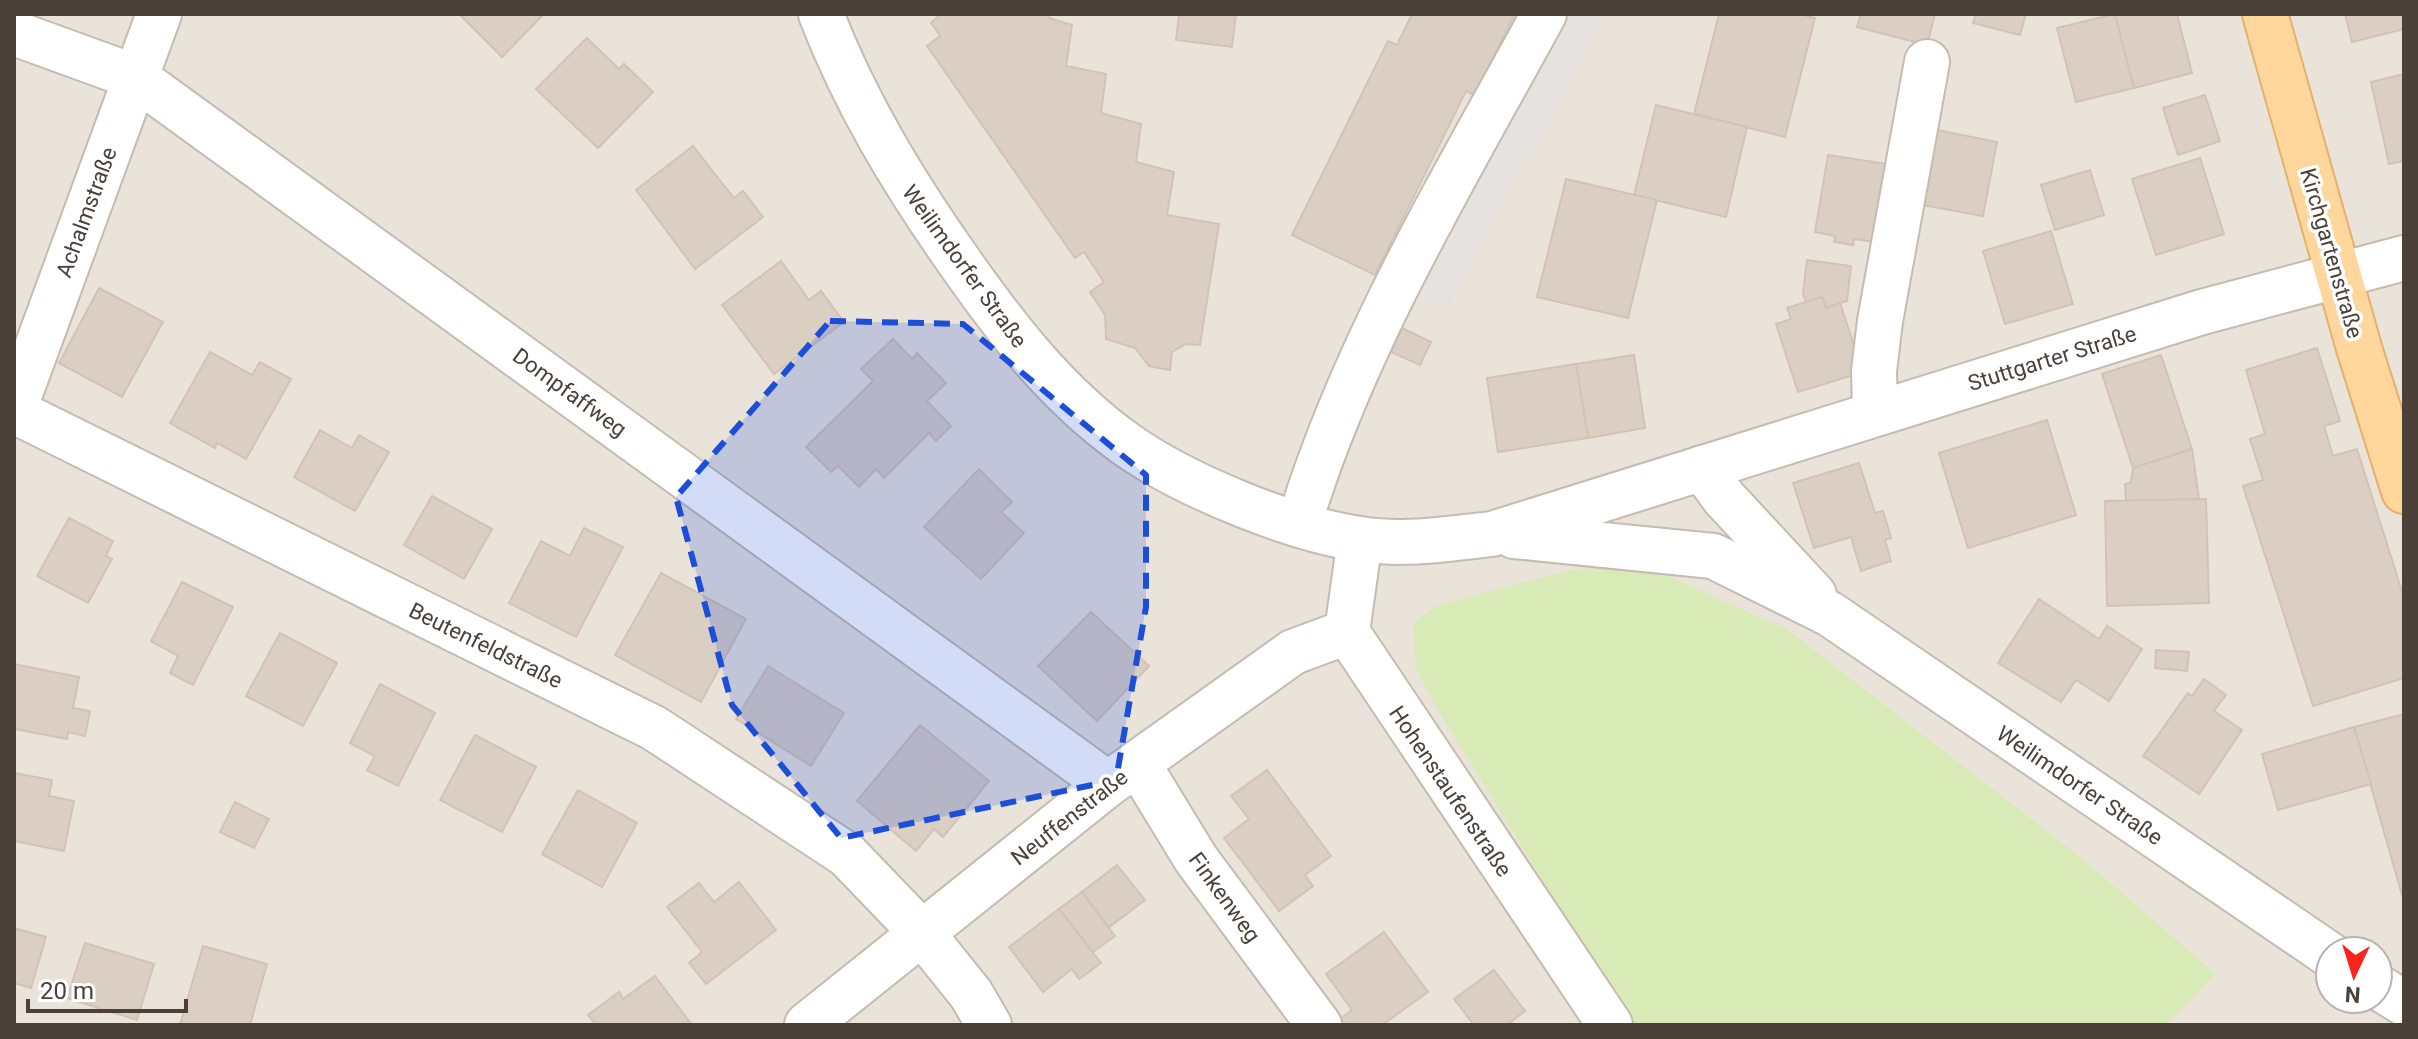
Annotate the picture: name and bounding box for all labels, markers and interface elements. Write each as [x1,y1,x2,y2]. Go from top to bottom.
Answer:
street label: Achalmstraße [51,144,122,281]
street label: Kirchgartenstraße [2295,165,2368,341]
street label: Weilimdorfer Straße [897,180,1032,352]
street label: Stuttgarter Straße [1965,321,2139,396]
street label: Dompfaffweg [508,343,631,442]
street label: Beutenfeldstraße [405,597,567,693]
street label: Hohenstaufenstraße [1384,701,1517,881]
street label: Weilimdorfer Straße [1992,721,2167,850]
street label: Neuffenstraße [1006,764,1132,871]
street label: Finkenweg [1184,847,1266,947]
north arrow [2314,935,2394,1015]
scale bar [28,963,186,1013]
text: 20 m [40,977,94,1005]
text: N [2344,981,2361,1007]

